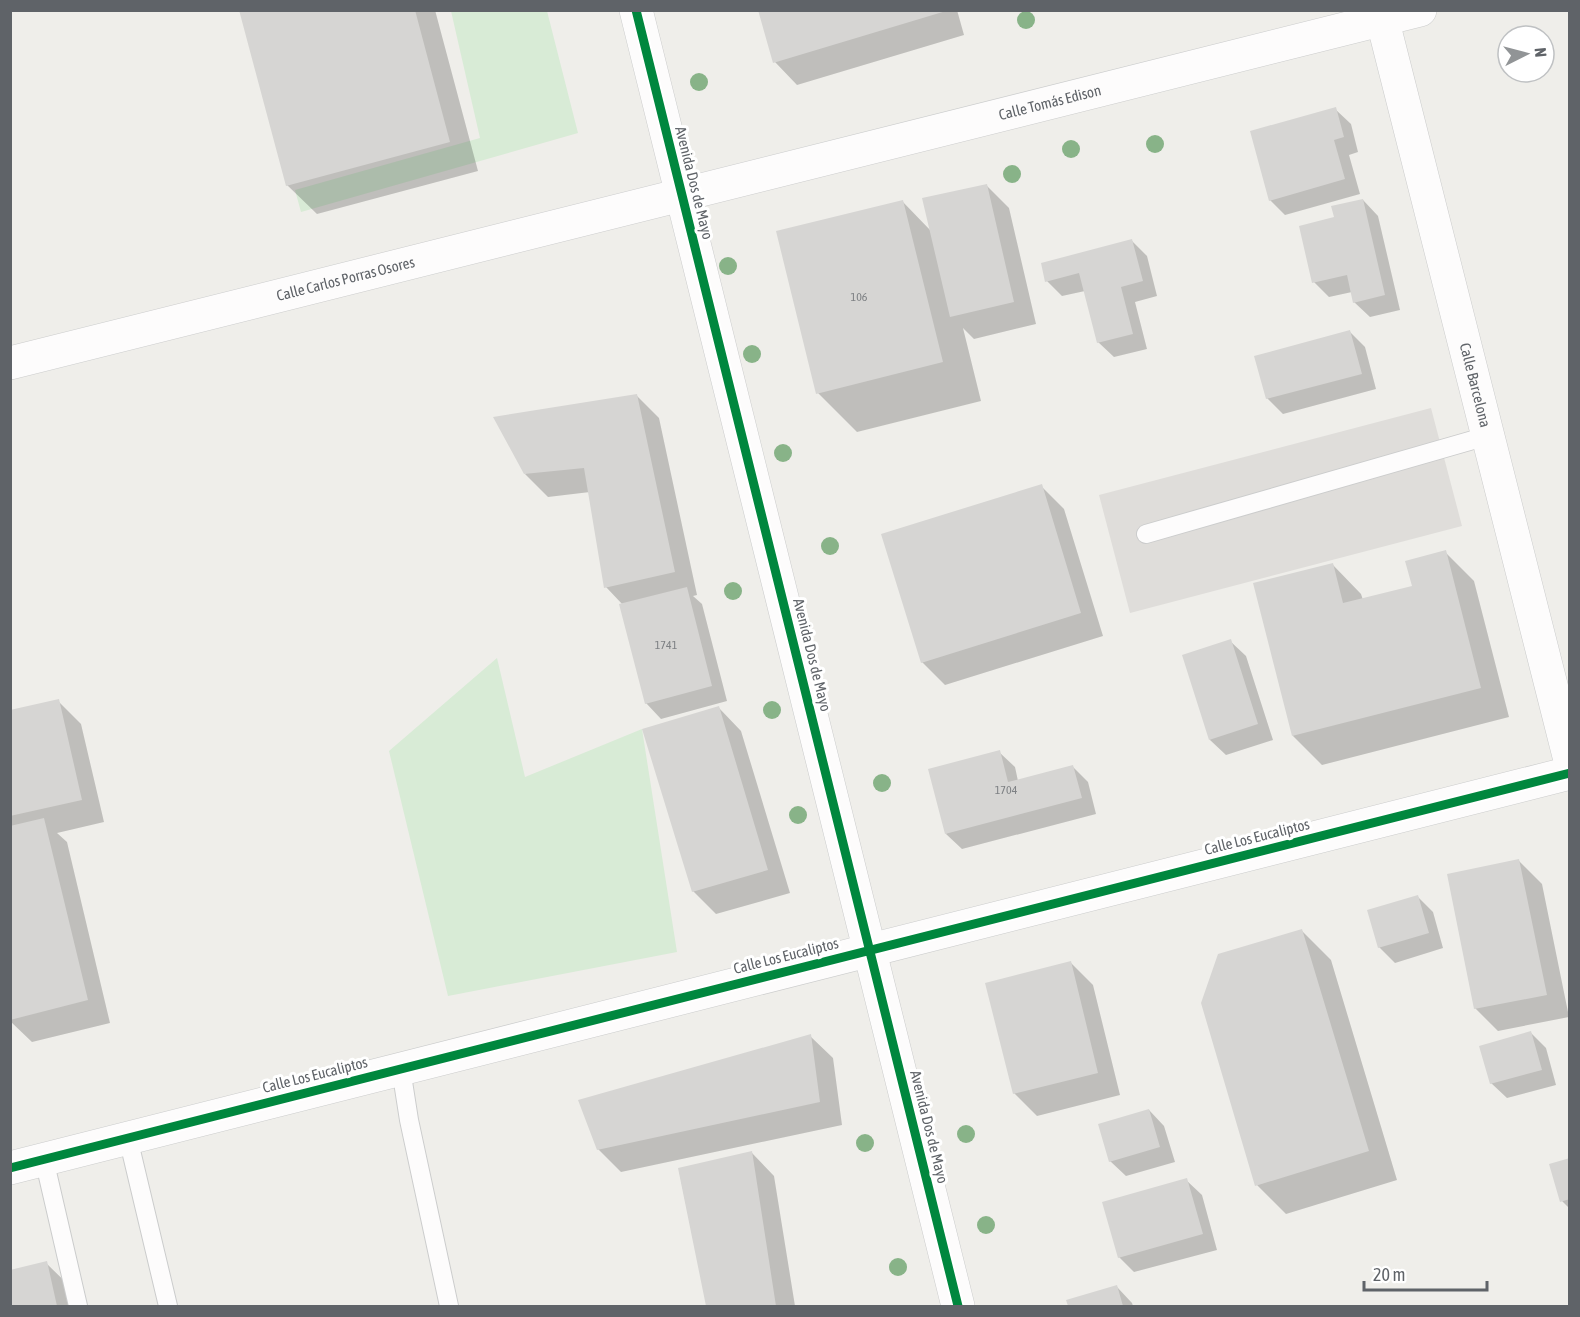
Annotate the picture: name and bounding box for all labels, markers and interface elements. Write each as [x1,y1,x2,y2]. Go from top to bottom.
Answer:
north arrow [1496,24,1556,84]
text: N [1531,47,1550,58]
street label: Calle Tomás Edison [997,81,1103,123]
street label: Avenida Dos de Mayo [672,125,717,241]
street label: Calle Carlos Porras Osores [275,253,416,304]
house number: 106 [851,290,868,304]
street label: Calle Barcelona [1457,341,1494,429]
street label: Avenida Dos de Mayo [790,597,835,713]
house number: 1741 [655,638,678,652]
house number: 1704 [995,783,1018,797]
street label: Calle Los Eucaliptos [1203,815,1311,858]
street label: Calle Los Eucaliptos [732,934,840,977]
street label: Calle Los Eucaliptos [261,1053,369,1096]
street label: Avenida Dos de Mayo [907,1069,952,1185]
scale bar [1364,1254,1487,1292]
text: 20 m [1373,1264,1405,1285]

